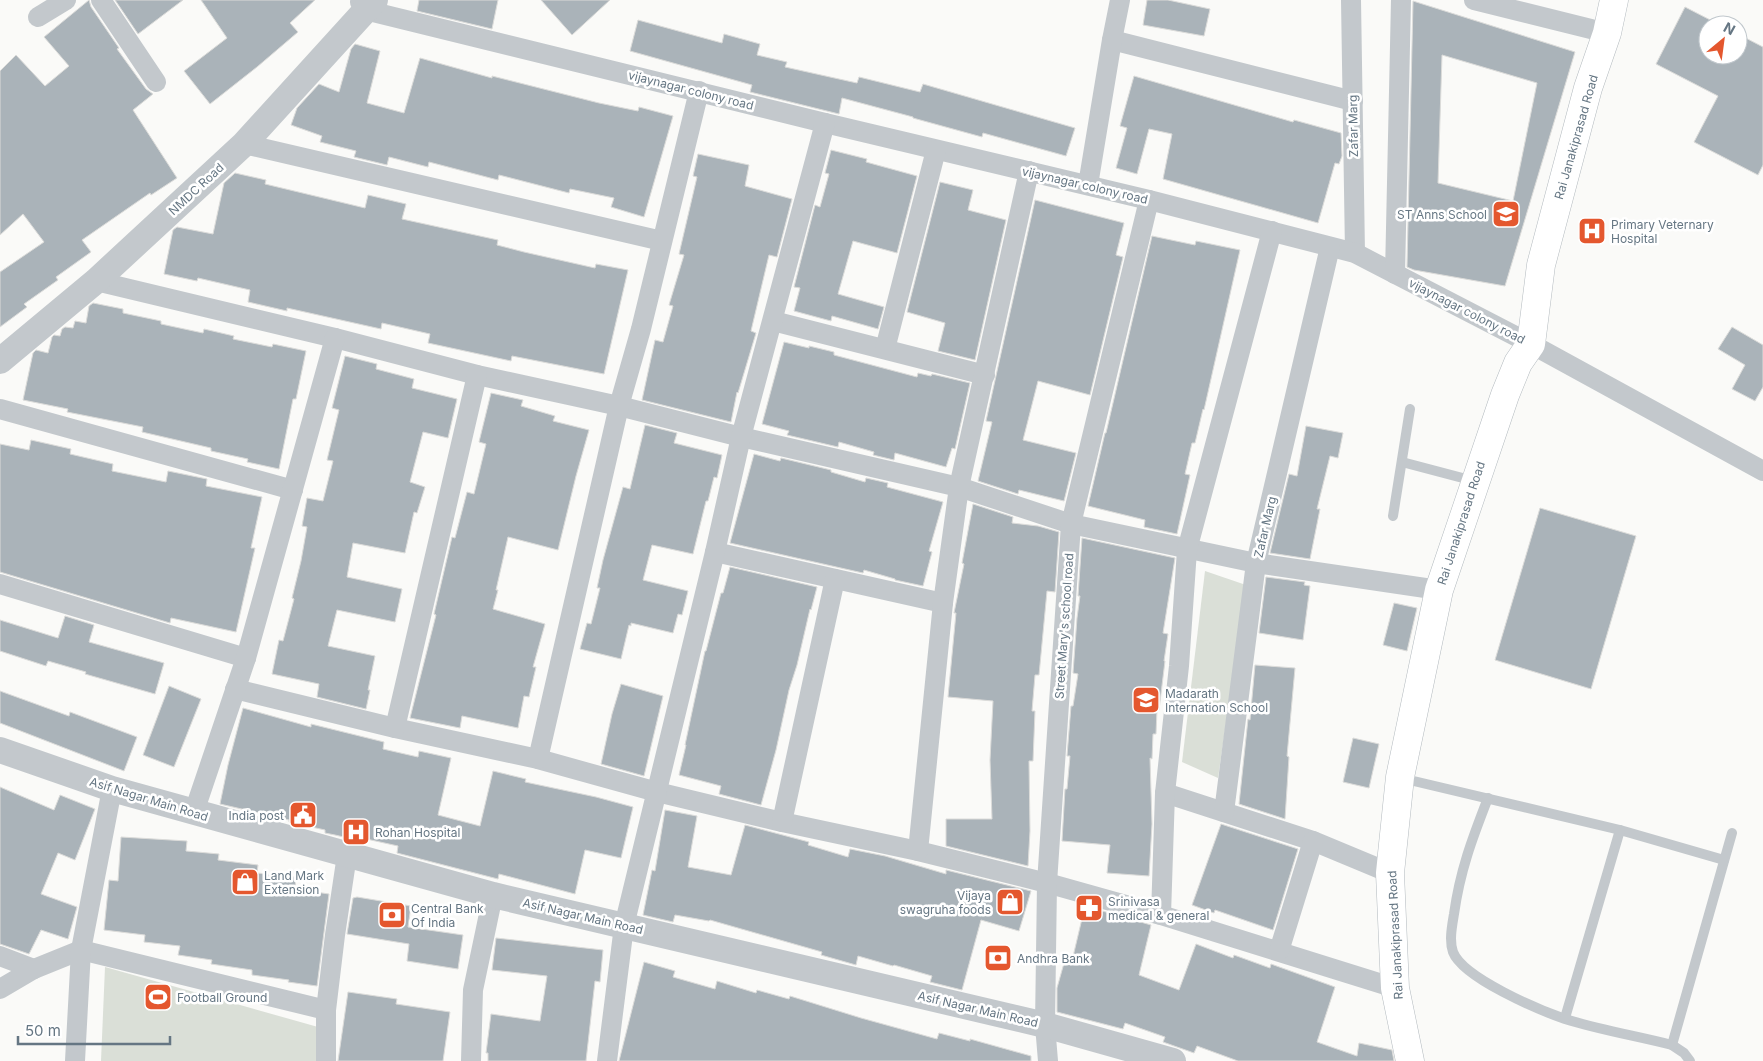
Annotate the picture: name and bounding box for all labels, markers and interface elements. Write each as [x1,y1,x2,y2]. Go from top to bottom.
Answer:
north arrow [1698,15,1748,65]
text: N [1721,18,1738,38]
street label: vijaynagar colony road [627,67,755,113]
street label: Rai Janakiprasad Road [1551,73,1601,201]
street label: Zafar Marg [1345,95,1361,157]
street label: NMDC Road [165,160,227,218]
street label: vijaynagar colony road [1021,163,1149,207]
school or university icon: ST Anns School [1491,199,1521,229]
place label: ST Anns School [1397,207,1487,222]
hospital icon: Primary Veternary Hospital [1577,216,1607,246]
place label: Primary Veternary Hospital [1611,217,1714,246]
street label: vijaynagar colony road [1406,275,1528,347]
street label: Rai Janakiprasad Road [1434,459,1488,587]
street label: Zafar Marg [1251,495,1279,559]
street label: Street Mary's school road [1051,553,1077,699]
school or university icon: Madarath Internation School [1131,685,1161,715]
place label: Madarath Internation School [1165,686,1268,715]
street label: Asif Nagar Main Road [88,774,210,824]
public building icon: India post [288,800,318,830]
place label: India post [229,808,284,823]
hospital icon: Rohan Hospital [341,817,371,847]
place label: Rohan Hospital [375,825,460,840]
shop icon: Land Mark Extension [230,867,260,897]
place label: Land Mark Extension [264,868,325,897]
street label: Rai Janakiprasad Road [1384,870,1406,1000]
shop icon: Vijaya swagruha foods [995,887,1025,917]
place label: Vijaya swagruha foods [900,888,991,917]
pharmacy icon: Srinivasa medical & general [1074,893,1104,923]
place label: Srinivasa medical & general [1108,894,1209,923]
street label: Asif Nagar Main Road [521,895,645,937]
bank icon: Central Bank Of India [377,900,407,930]
place label: Central Bank Of India [411,901,484,930]
bank icon: Andhra Bank [983,943,1013,973]
place label: Andhra Bank [1017,951,1090,966]
sports icon: Football Ground [143,982,173,1012]
street label: Asif Nagar Main Road [916,988,1040,1030]
place label: Football Ground [177,990,267,1005]
scale bar [18,1014,170,1046]
text: 50 m [25,1021,61,1040]

